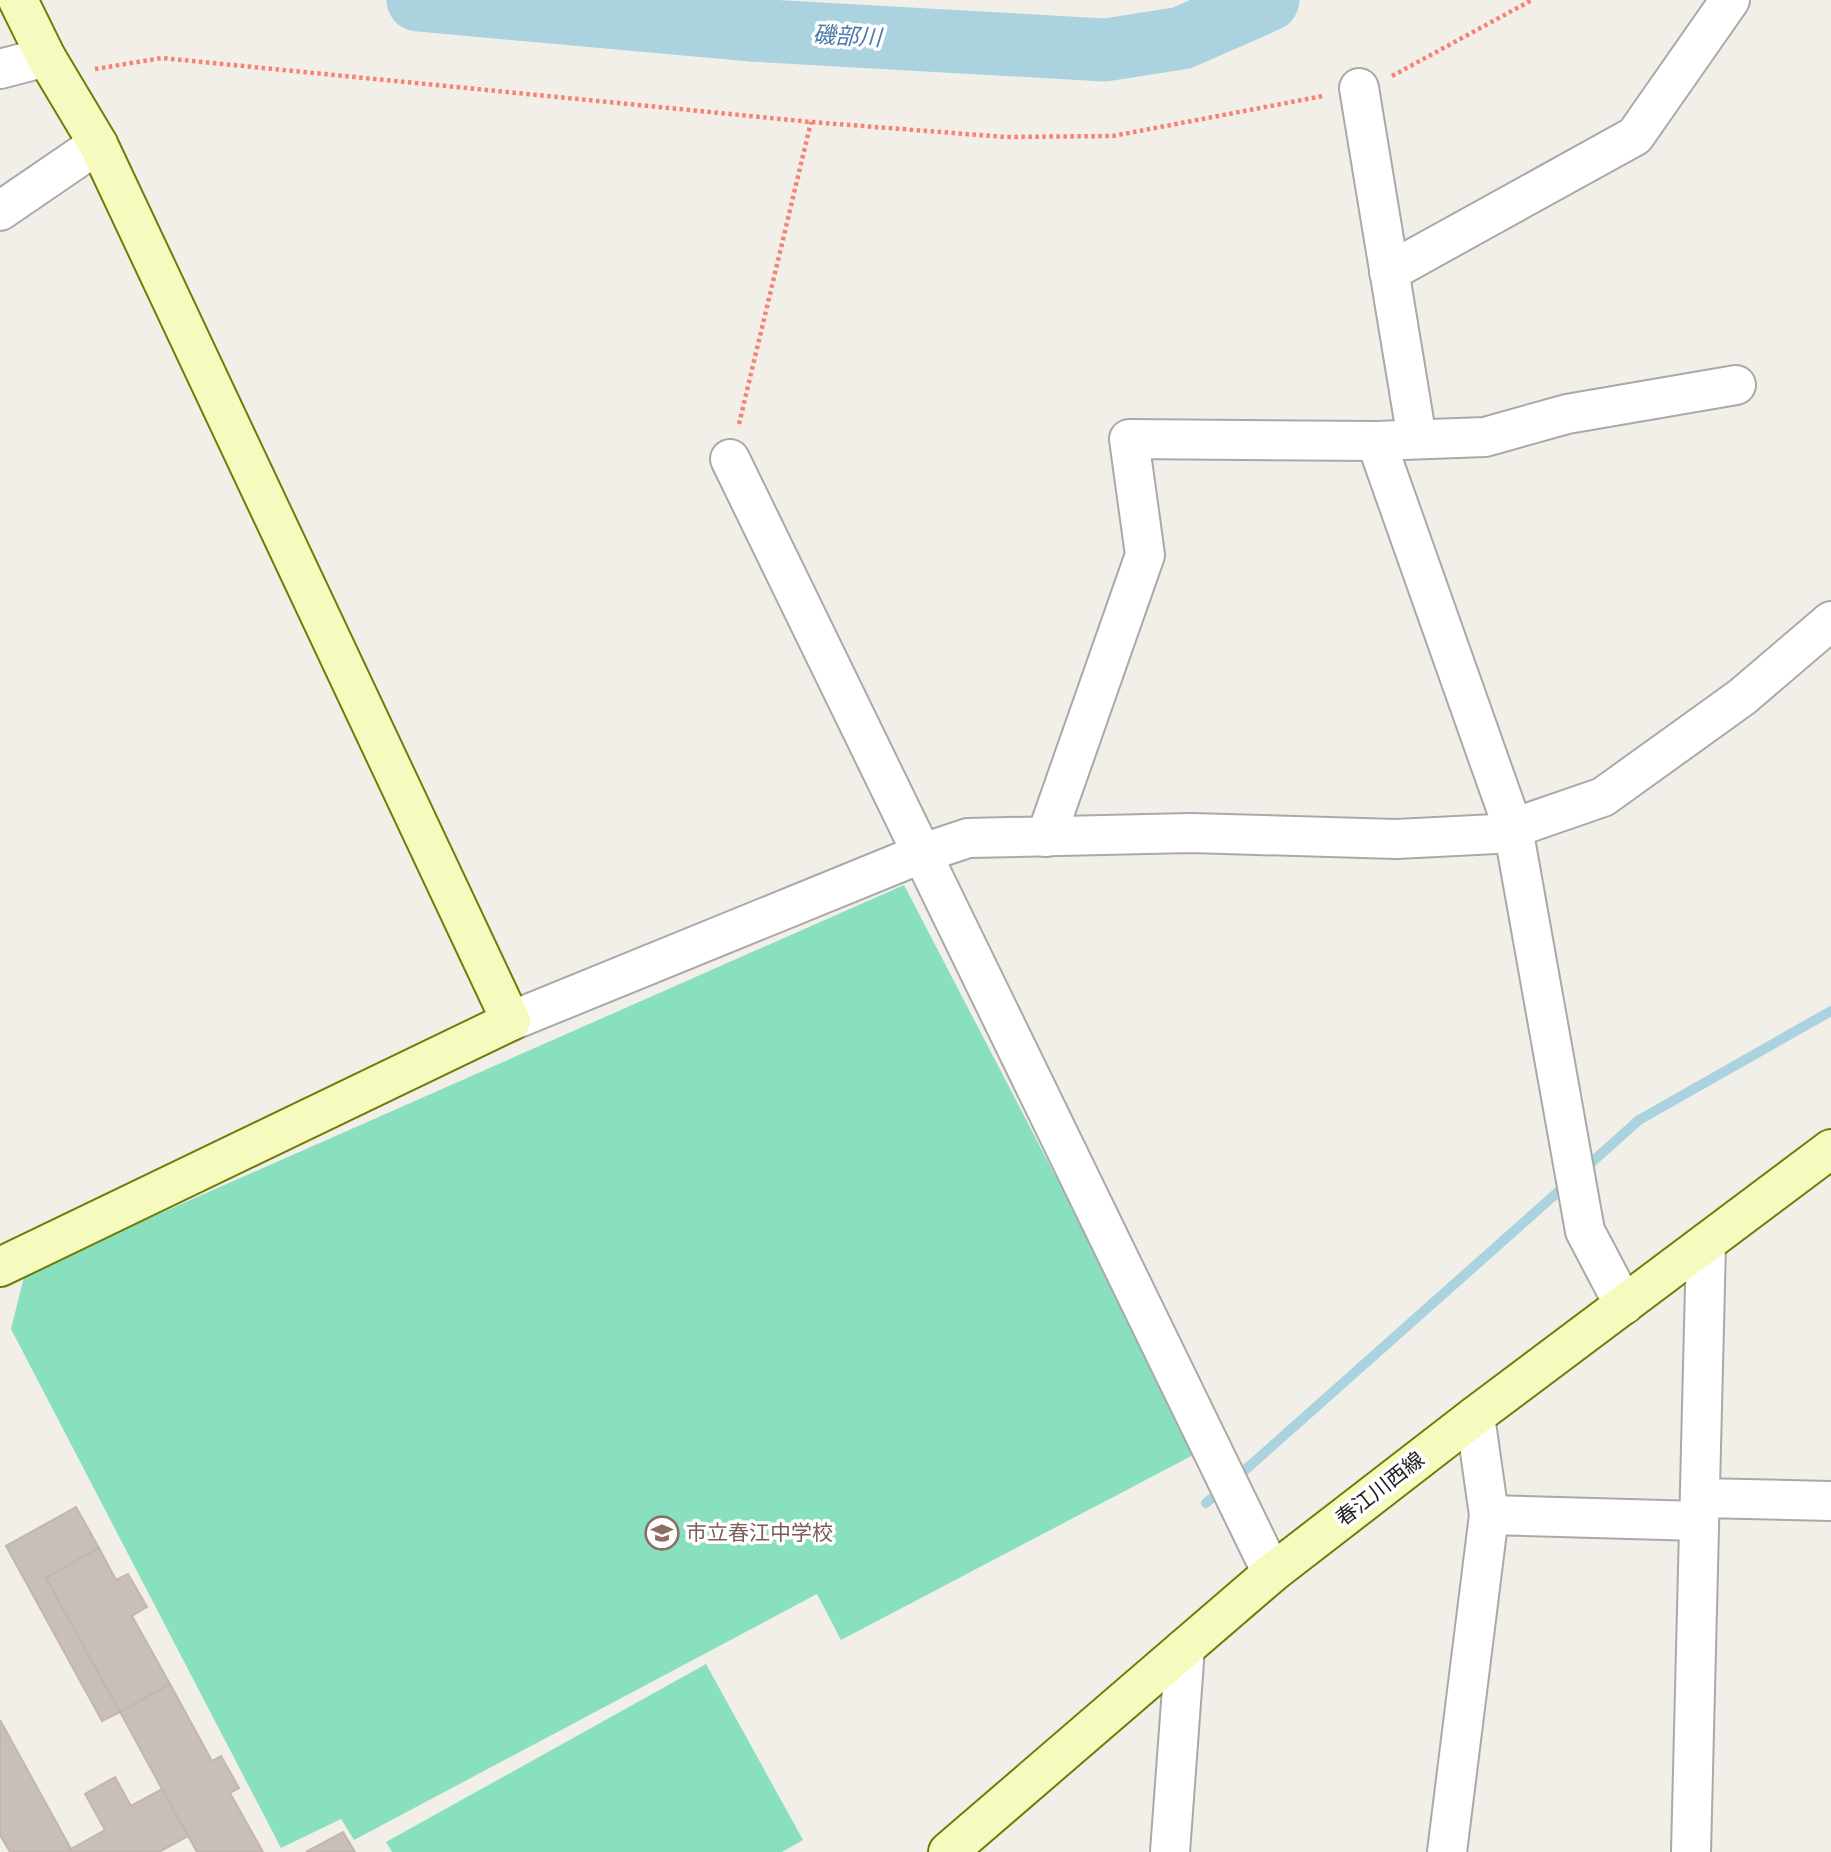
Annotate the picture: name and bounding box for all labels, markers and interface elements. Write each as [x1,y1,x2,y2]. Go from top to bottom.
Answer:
water label: 磯部川 [812,20,885,53]
street label: 春江川西線 [1331,1446,1429,1532]
school or university icon: 市立春江中学校 [643,1514,681,1552]
place label: 市立春江中学校 [686,1520,833,1546]

